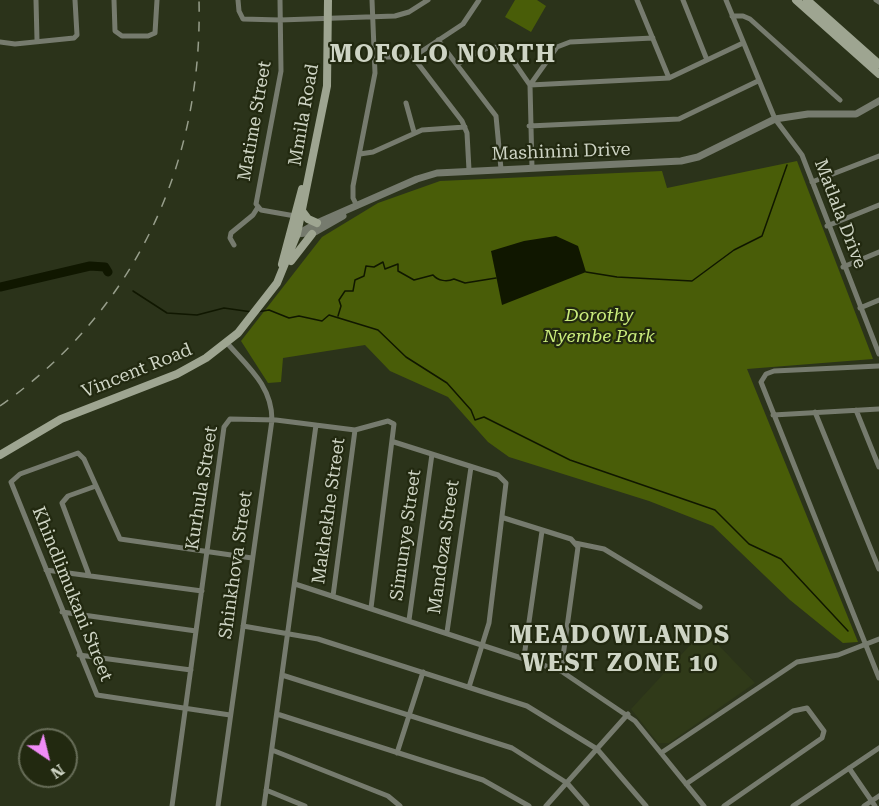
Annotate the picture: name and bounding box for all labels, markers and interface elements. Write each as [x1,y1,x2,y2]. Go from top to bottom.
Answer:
district label: MOFOLO NORTH [329,41,557,69]
street label: Matime Street [234,59,276,183]
street label: Mmila Road [284,62,324,168]
street label: Mashinini Drive [491,139,631,165]
street label: Matlala Drive [809,156,871,272]
park label: Dorothy Nyembe Park [543,305,655,348]
street label: Vincent Road [79,339,195,403]
street label: Kurhula Street [182,424,222,552]
street label: Makhekhe Street [308,436,350,586]
street label: Simunye Street [386,468,426,602]
street label: Mandoza Street [424,478,464,616]
street label: Shinkhova Street [215,490,257,640]
street label: Khindlimukani Street [27,504,117,684]
district label: MEADOWLANDS WEST ZONE 10 [509,622,731,678]
north arrow [18,728,78,788]
text: N [47,760,68,783]

